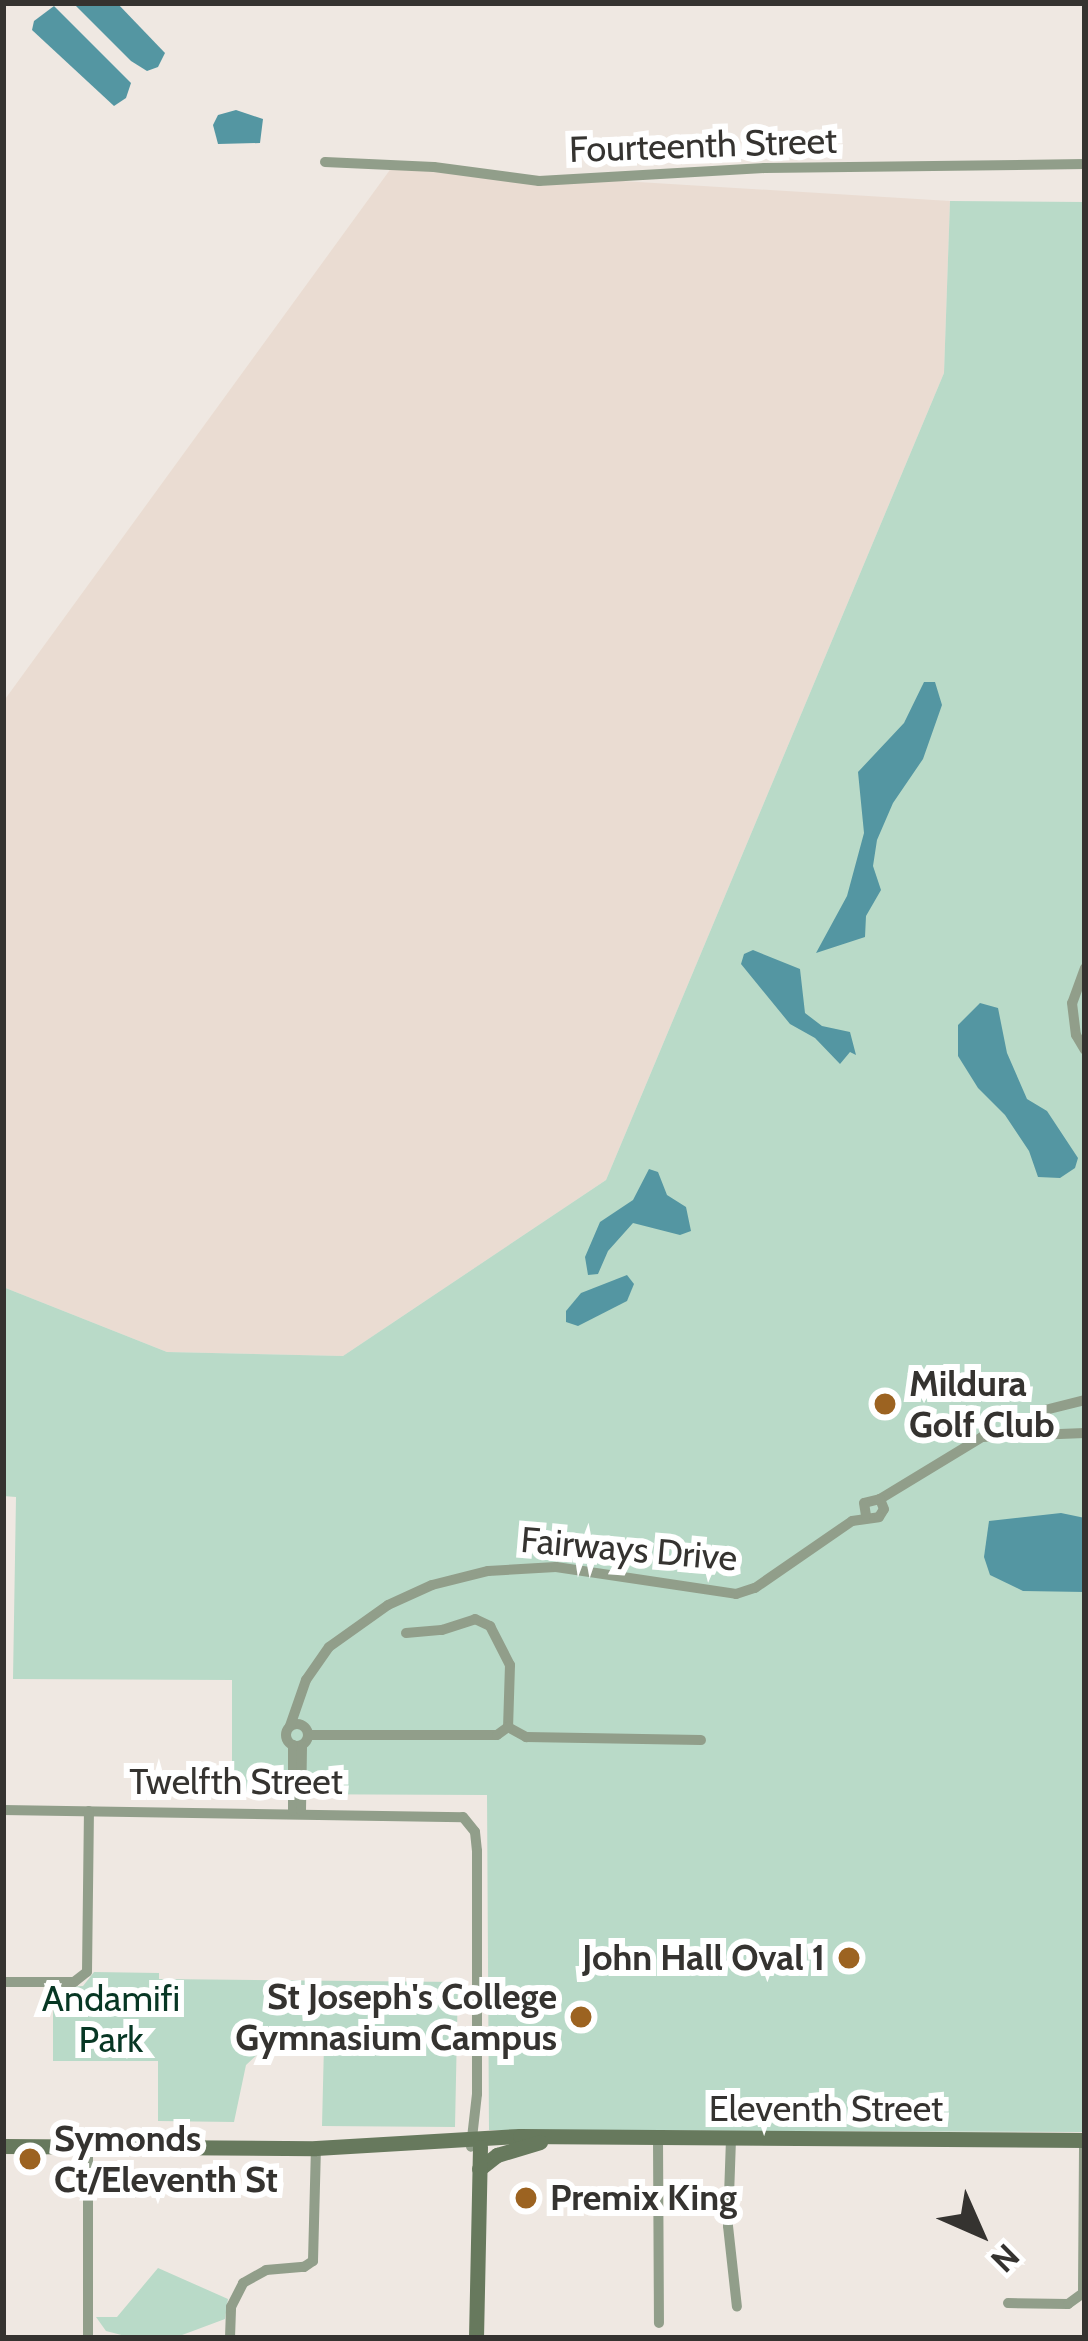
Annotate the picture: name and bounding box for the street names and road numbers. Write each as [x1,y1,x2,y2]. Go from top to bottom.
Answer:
street label: Fourteenth Street [568,119,838,171]
street label: Fairways Drive [519,1518,739,1580]
street label: Twelfth Street [129,1760,343,1804]
street label: Eleventh Street [709,2087,943,2131]

